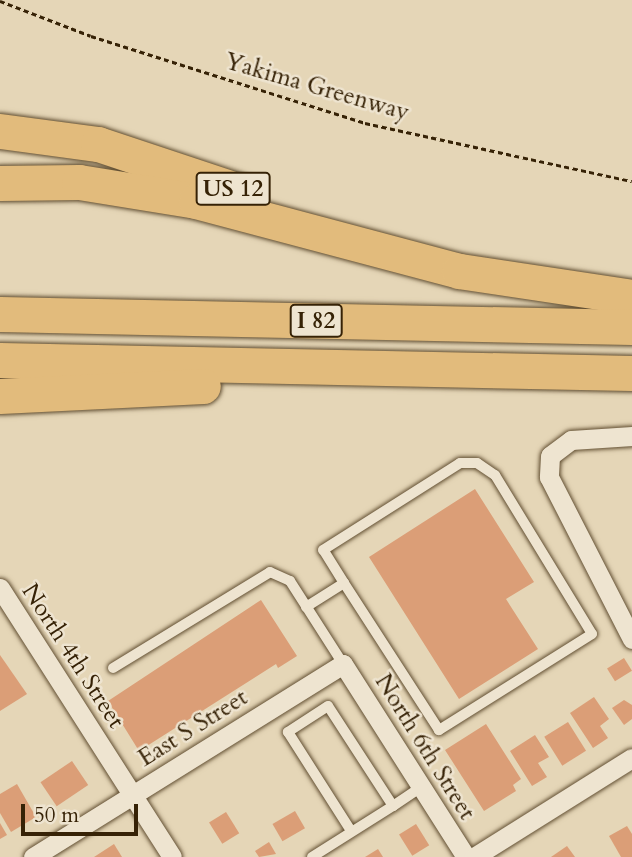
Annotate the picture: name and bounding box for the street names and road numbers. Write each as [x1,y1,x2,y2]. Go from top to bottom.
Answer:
street label: Yakima Greenway [221,47,413,127]
road number: US 12 [194,170,272,208]
road number: I 82 [288,302,344,340]
street label: North 4th Street [16,578,130,734]
street label: North 6th Street [369,669,481,825]
street label: East S Street [133,683,253,773]

